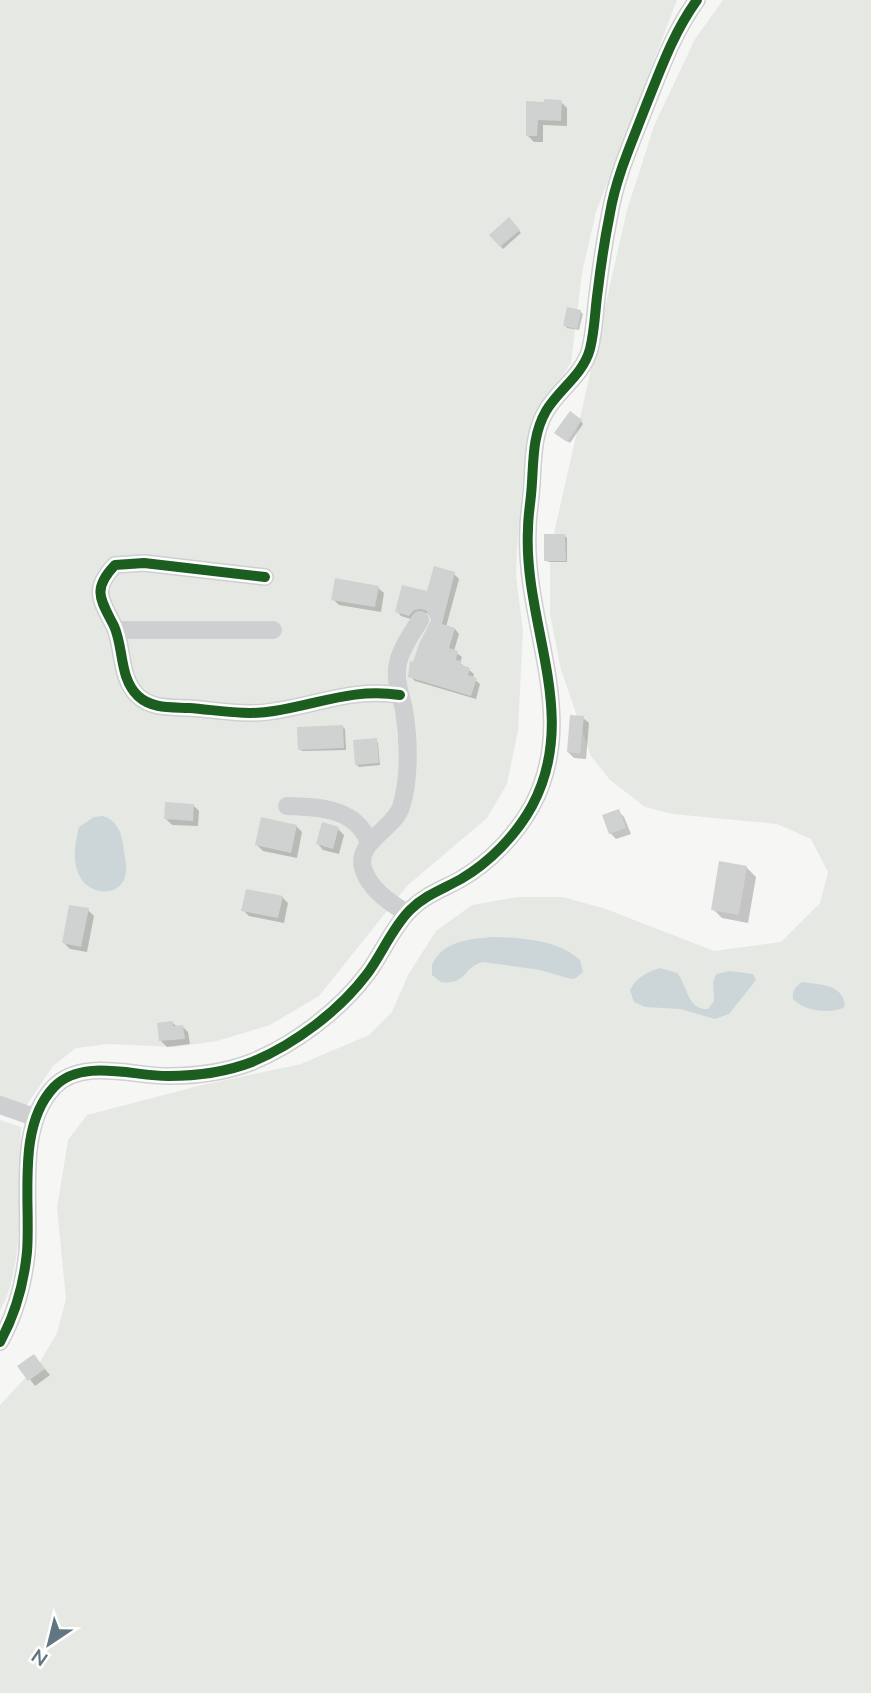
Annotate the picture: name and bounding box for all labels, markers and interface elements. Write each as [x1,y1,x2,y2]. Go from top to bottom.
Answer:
north arrow [14,1609,84,1679]
text: N [26,1644,52,1672]

